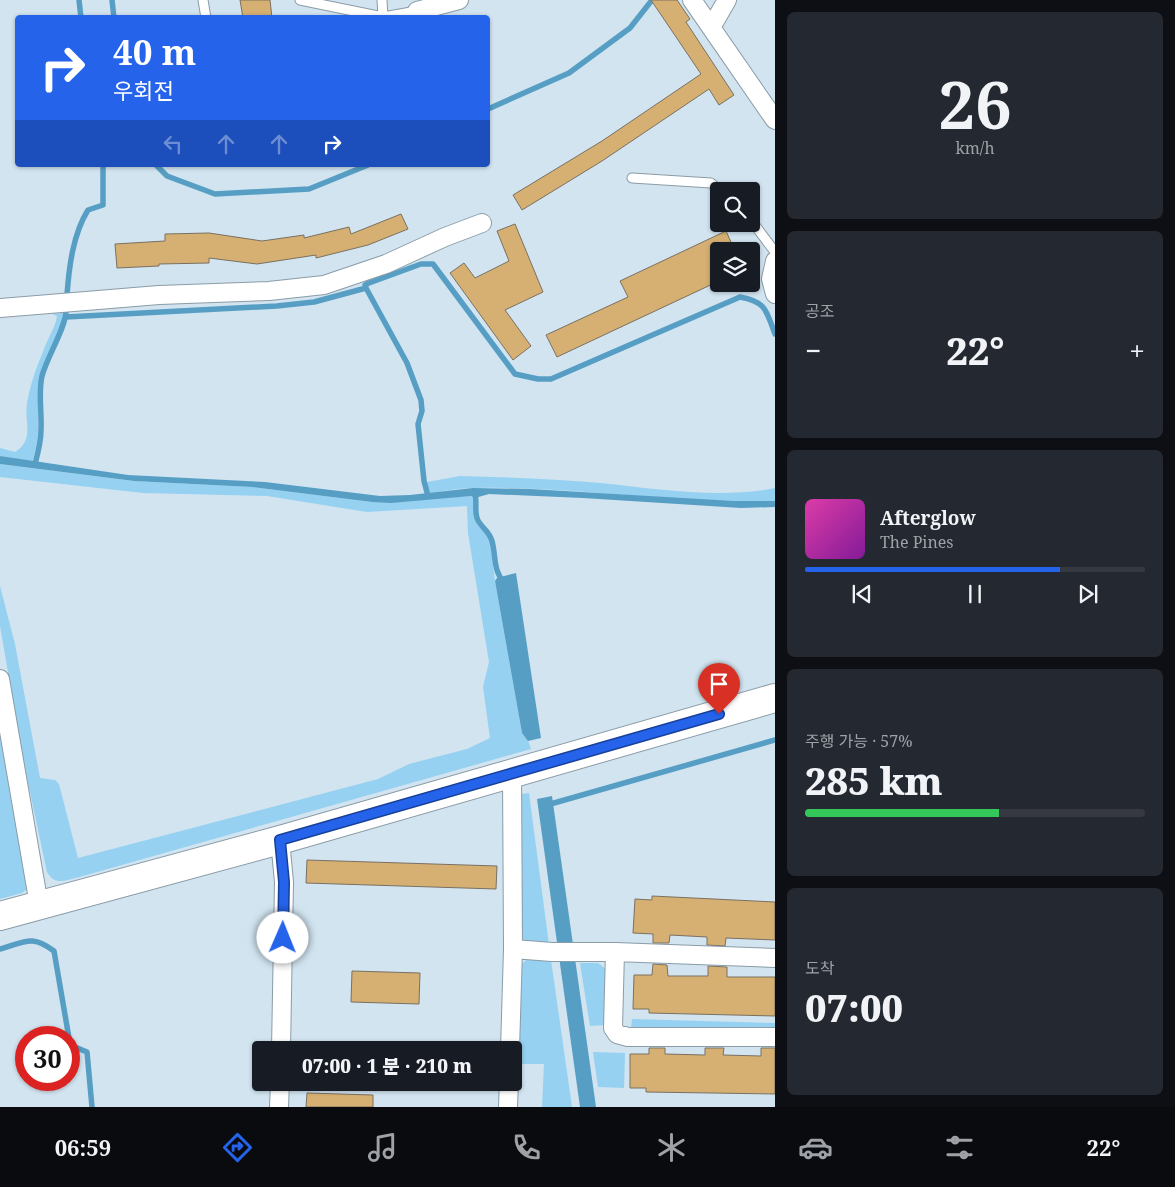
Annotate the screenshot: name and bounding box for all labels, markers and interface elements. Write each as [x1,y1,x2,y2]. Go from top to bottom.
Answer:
text: 40 m [113,28,196,75]
icon: right [30,35,95,100]
text: 26 [938,60,1012,148]
text: 우회전 [113,75,174,105]
icon: left [159,130,187,158]
icon: ahead [212,130,240,158]
icon: ahead [265,130,293,158]
icon: right [318,130,346,158]
text: km/h [955,137,995,159]
map controls [710,182,760,292]
button: search [710,182,760,232]
button: layers [710,242,760,292]
text: 공조 [805,300,834,322]
text: 22° [946,324,1004,376]
text: − [805,331,821,369]
text: + [1129,331,1145,369]
text: Afterglow [880,505,976,531]
text: The Pines [880,531,954,553]
icon: previous [848,580,876,608]
icon: pause [961,580,989,608]
icon: next [1074,580,1102,608]
pin [698,663,740,714]
icon: arrive [705,670,733,698]
text: 주행 가능 · 57% [805,730,913,752]
text: 285 km [805,754,943,806]
position arrow [256,911,308,963]
text: 도착 [805,957,834,979]
text: 07:00 [805,981,903,1033]
speed limit sign: 30 [15,1026,80,1091]
text: 07:00 · 1 분 · 210 m [302,1053,472,1079]
icon: directions [220,1130,255,1165]
icon: music [365,1130,400,1165]
icon: phone [509,1130,544,1165]
icon: climate [654,1130,689,1165]
icon: car [798,1130,833,1165]
icon: filters [942,1130,977,1165]
text: 06:59 [55,1132,111,1162]
text: 22° [1087,1132,1120,1162]

